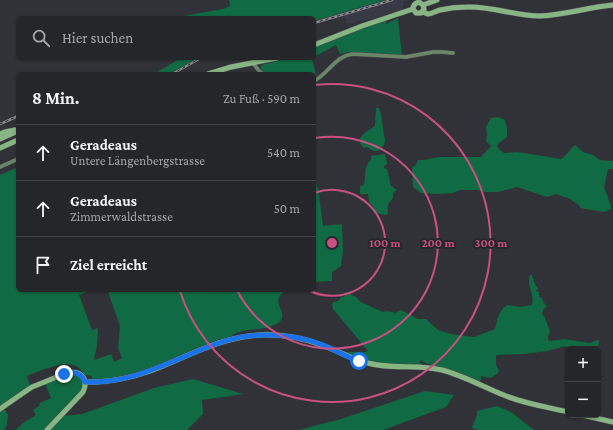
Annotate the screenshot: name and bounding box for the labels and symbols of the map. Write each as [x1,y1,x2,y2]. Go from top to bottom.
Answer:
centre of rings [325,236,339,250]
text: 100 m [369,236,402,250]
text: 200 m [421,236,455,250]
text: 300 m [475,236,508,250]
route start [350,352,368,370]
route end [55,365,73,383]

